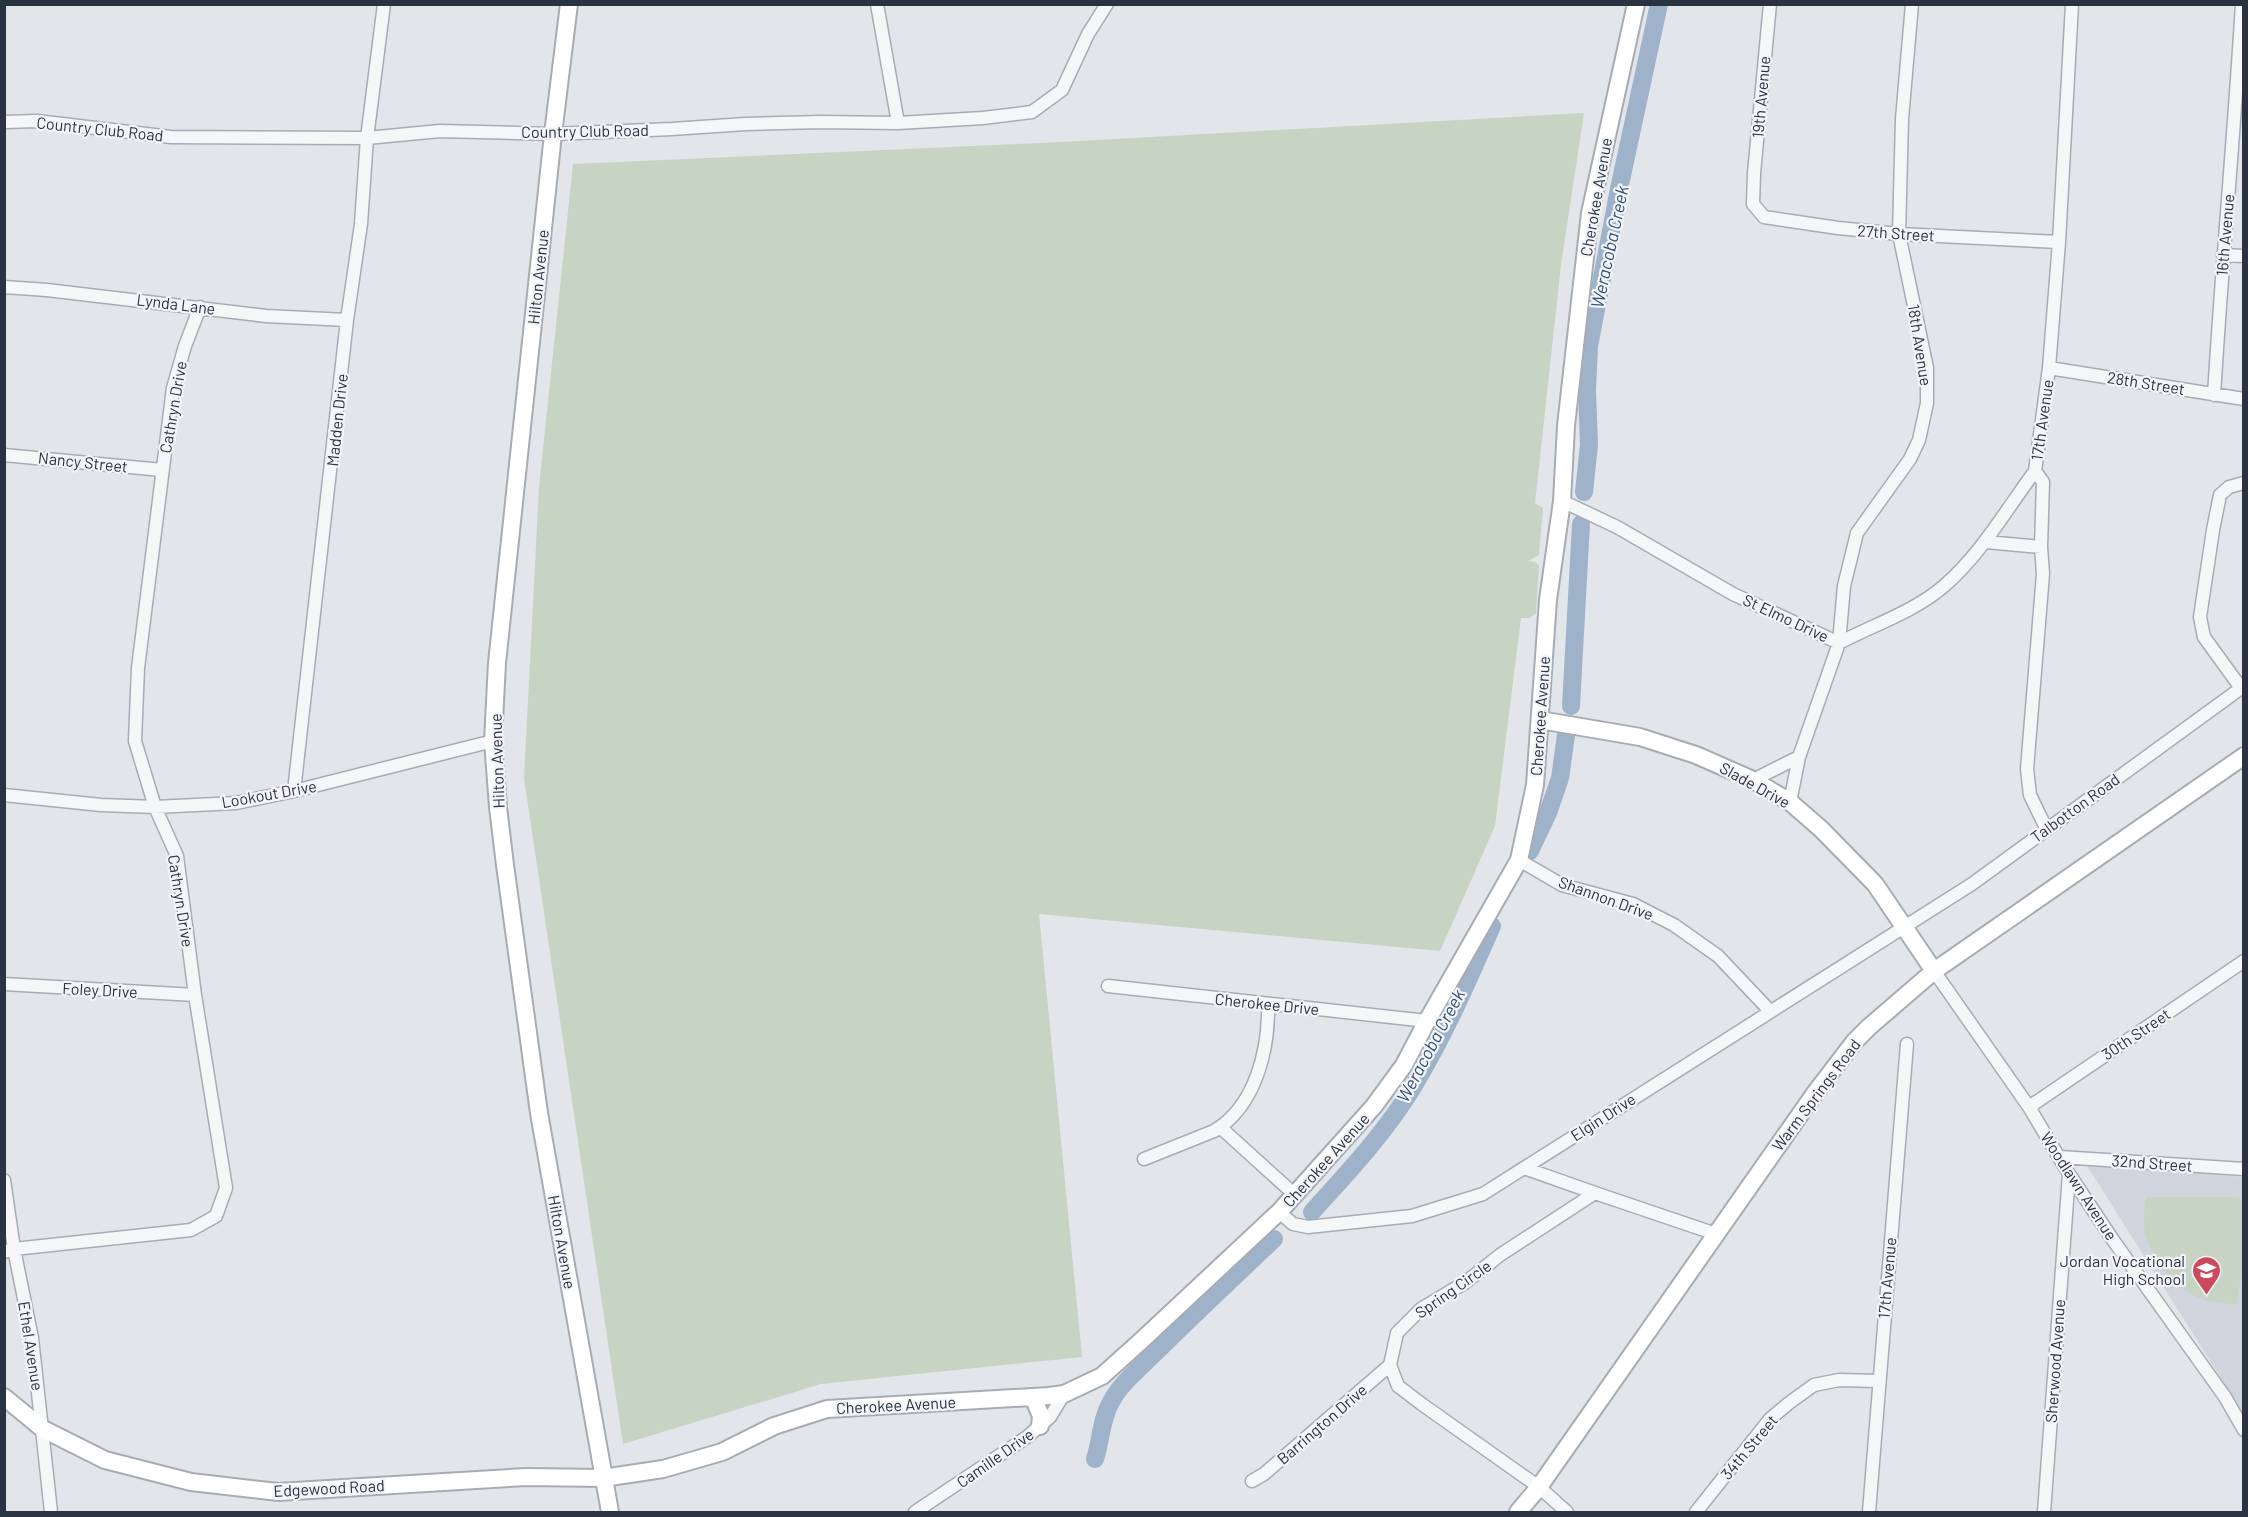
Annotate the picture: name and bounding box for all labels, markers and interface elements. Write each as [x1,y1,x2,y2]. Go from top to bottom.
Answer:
street label: 19th Avenue [1747,55,1774,139]
street label: Country Club Road [36,112,164,145]
street label: Country Club Road [521,120,649,141]
street label: Cherokee Avenue [1576,136,1615,258]
water label: Weracoba Creek [1585,183,1633,310]
street label: 16th Avenue [2211,193,2238,277]
street label: 27th Street [1857,220,1935,245]
street label: Hilton Avenue [523,229,552,325]
street label: Lynda Lane [136,289,217,318]
street label: 18th Avenue [1905,303,1936,387]
street label: Cathryn Drive [155,359,190,454]
street label: 28th Street [2106,367,2186,398]
street label: Madden Drive [322,373,351,467]
street label: 17th Avenue [2026,378,2057,462]
street label: Nancy Street [37,447,129,476]
street label: St Elmo Drive [1740,589,1832,646]
street label: Cherokee Avenue [1526,655,1553,777]
street label: Hilton Avenue [485,713,508,809]
street label: Slade Drive [1717,758,1794,812]
street label: Talbotton Road [2027,769,2123,846]
street label: Lookout Drive [220,776,318,811]
street label: Cathryn Drive [165,853,198,948]
street label: Shannon Drive [1556,872,1656,923]
street label: Foley Drive [62,978,138,1001]
water label: Weracoba Creek [1391,985,1469,1106]
street label: Cherokee Drive [1214,989,1320,1018]
street label: 30th Street [2098,1004,2174,1063]
street label: Warm Springs Road [1767,1035,1864,1154]
street label: Elgin Drive [1567,1089,1639,1145]
street label: Cherokee Avenue [1278,1109,1373,1211]
street label: Woodlawn Avenue [2037,1128,2122,1243]
street label: 32nd Street [2111,1150,2193,1175]
street label: Hilton Avenue [545,1193,580,1290]
street label: 17th Avenue [1873,1236,1900,1319]
place label: Jordan Vocational High School [2060,1251,2185,1288]
school or university icon: Jordan Vocational High School [2190,1254,2222,1296]
street label: Spring Circle [1411,1255,1494,1322]
street label: Sherwood Avenue [2041,1298,2068,1424]
street label: Ethel Avenue [15,1300,48,1392]
street label: Barrington Drive [1273,1379,1370,1468]
street label: Cherokee Avenue [836,1392,956,1417]
street label: 34th Street [1716,1411,1781,1483]
street label: Camille Drive [952,1424,1037,1491]
street label: Edgewood Road [273,1475,385,1500]

